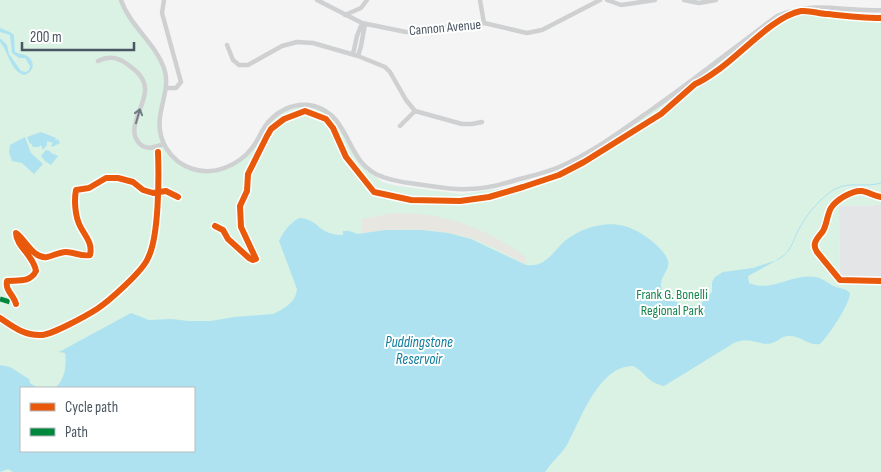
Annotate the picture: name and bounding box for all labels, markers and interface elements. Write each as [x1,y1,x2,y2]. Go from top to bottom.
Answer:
street label: Cannon Avenue [408,16,482,39]
scale bar [22,20,135,52]
text: 200 m [30,28,62,47]
one-way arrow [134,108,144,124]
park label: Frank G. Bonelli Regional Park [636,286,708,319]
water label: Puddingstone Reservoir [385,333,453,369]
legend [20,387,195,452]
text: Cycle path [65,398,118,417]
text: Path [65,423,88,442]

